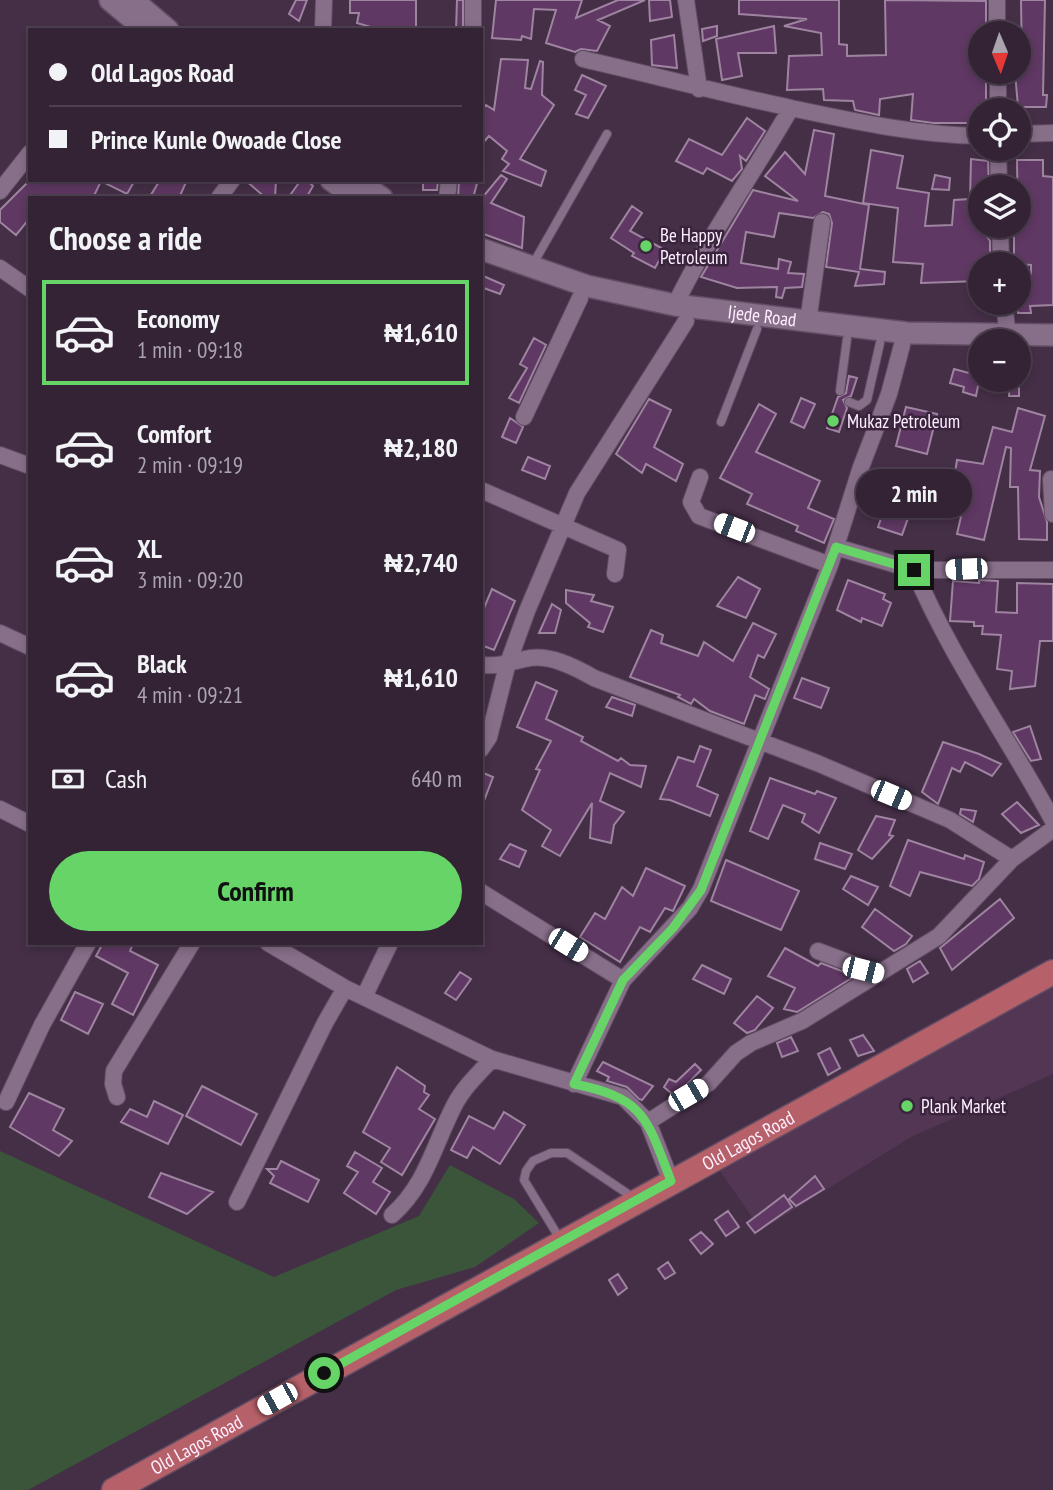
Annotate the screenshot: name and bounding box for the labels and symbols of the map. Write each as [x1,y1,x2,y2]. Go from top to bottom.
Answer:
north arrow [968,21,1031,84]
place label: Be Happy Petroleum [660,223,727,269]
marker: Be Happy Petroleum [638,238,654,254]
street label: Ijede Road [726,299,798,332]
place label: Mukaz Petroleum [847,409,960,433]
marker: Mukaz Petroleum [825,413,841,429]
callout: 2 min [856,468,972,518]
car [711,511,758,545]
route end [898,554,930,586]
car [945,558,988,580]
car [868,777,915,813]
car [545,925,592,965]
car [841,955,886,985]
car [665,1075,712,1115]
place label: Plank Market [921,1094,1007,1118]
marker: Plank Market [899,1098,915,1114]
street label: Old Lagos Road [698,1105,798,1175]
route start [308,1357,340,1389]
car [254,1380,301,1418]
street label: Old Lagos Road [146,1410,247,1480]

